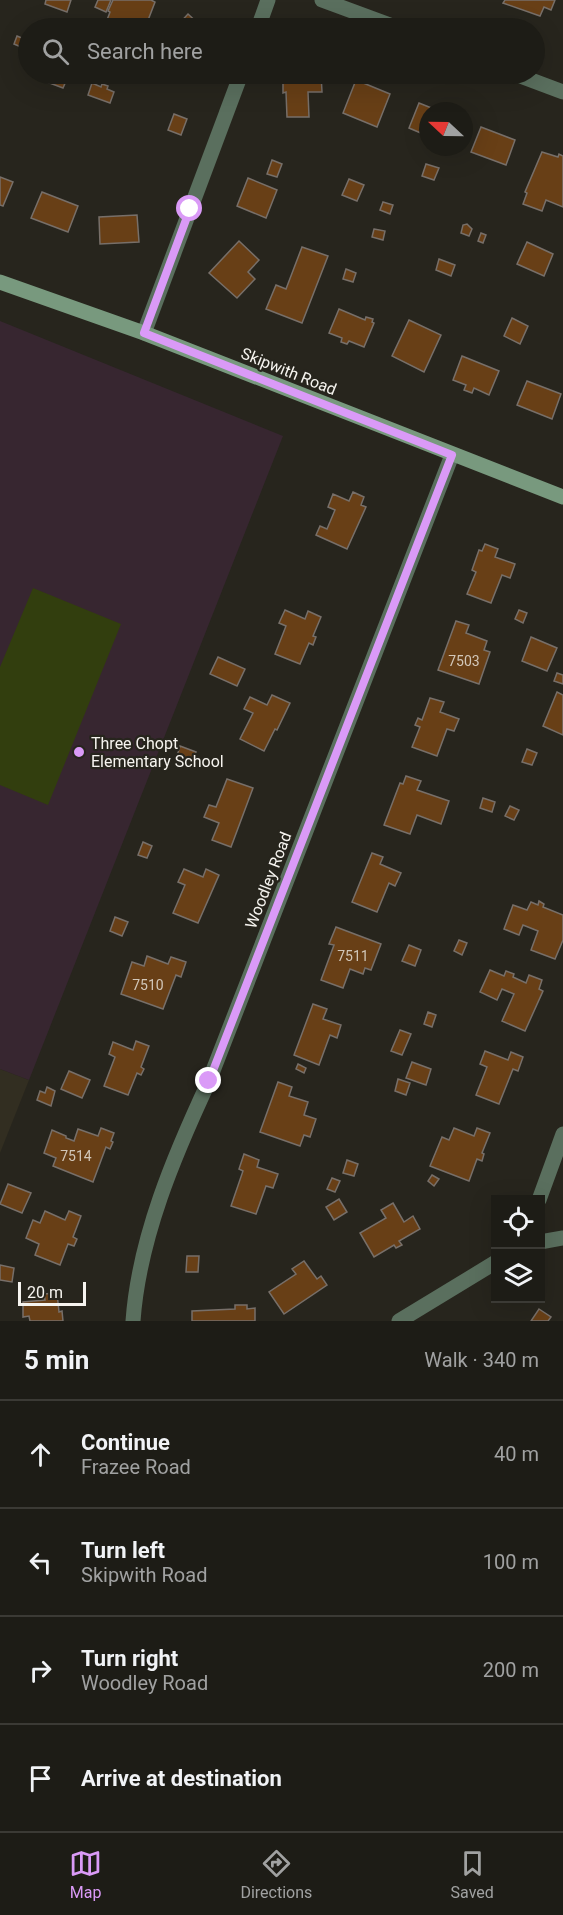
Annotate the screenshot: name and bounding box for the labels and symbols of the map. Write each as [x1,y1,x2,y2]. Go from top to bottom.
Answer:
north arrow [419,102,473,156]
route start [176,195,202,221]
street label: Skipwith Road [238,344,339,399]
house number: 7503 [448,653,480,669]
place label: Three Chopt Elementary School [91,734,224,771]
marker: Three Chopt Elementary School [72,745,86,759]
street label: Woodley Road [241,829,296,931]
house number: 7511 [337,948,369,964]
house number: 7510 [132,977,164,993]
route end [195,1067,221,1093]
house number: 7514 [60,1148,92,1164]
scale bar [18,1279,86,1306]

